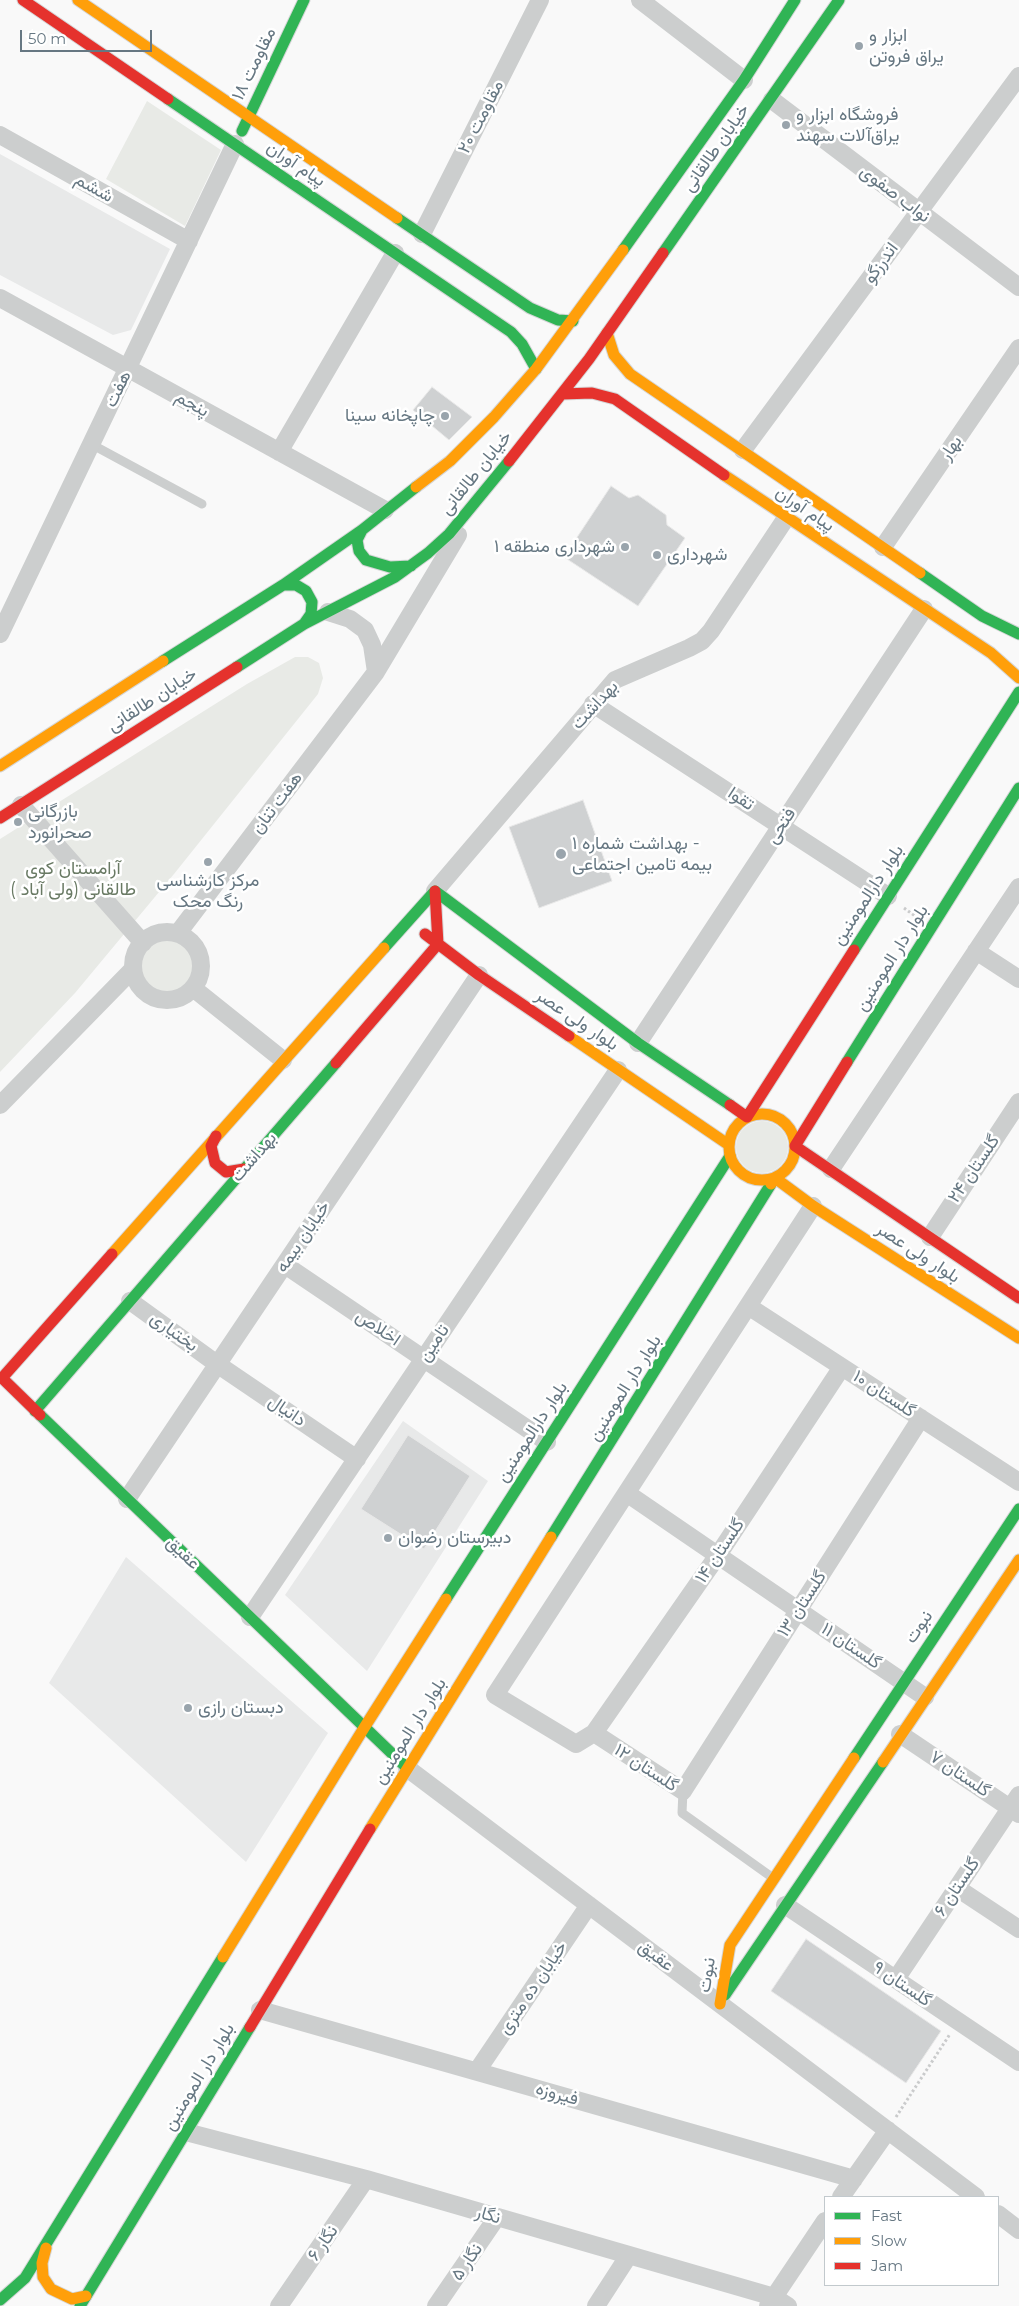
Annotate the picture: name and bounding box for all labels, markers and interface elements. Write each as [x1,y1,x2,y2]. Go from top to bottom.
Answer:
scale bar [22,20,155,52]
street label: مقاومت ۱۸ [227,24,281,104]
place label: ابزار و یراق فروتن [869,25,944,68]
text: 50 m [28,29,66,48]
marker: ابزار و یراق فروتن [853,40,865,52]
street label: مقاومت ۲۰ [453,77,509,157]
street label: خیابان طالقانی [678,100,754,196]
place label: فروشگاه ابزار و یراق‌آلات‌ سهند [796,104,899,146]
marker: فروشگاه ابزار و یراق‌آلات‌ سهند [780,119,792,131]
street label: پیام آوران [262,136,330,192]
street label: نواب صفوی [856,161,934,227]
street label: ششم [71,169,117,207]
street label: اندرزگو [859,238,903,288]
street label: هفت [100,367,136,411]
street label: پنجم [171,386,213,422]
place label: چاپخانه سینا [345,405,435,427]
marker: چاپخانه سینا [439,410,451,422]
street label: خیابان طالقانی [435,426,517,520]
street label: بهار [935,432,967,464]
street label: پیام آوران [771,481,839,537]
place label: شهرداری منطقه ۱ [494,536,615,558]
marker: شهرداری منطقه ۱ [619,541,631,553]
place label: شهرداری [667,544,727,566]
marker: شهرداری [651,549,663,561]
street label: خیابان طالقانی [103,663,201,737]
street label: بهداشت [567,676,623,734]
street label: هفت تنان [247,768,307,838]
street label: تقوا [724,783,758,815]
place label: بازرگانی صحرانورد [28,801,92,844]
street label: فتحی [761,804,801,848]
marker: بازرگانی صحرانورد [12,816,24,828]
place label: بهداشت شماره ۱ - بیمه تامین اجتماعی [572,833,712,876]
street label: بلوار دارالمومنین [828,841,908,949]
marker: بهداشت شماره ۱ - بیمه تامین اجتماعی [554,847,568,861]
marker: مرکز کارشناسی رنگ محک [202,856,214,868]
park label: آرامستان کوی طالقانی (ولی آباد ) [10,858,136,901]
place label: مرکز کارشناسی رنگ محک [157,870,259,912]
street label: بلوار دار المومنین [851,901,933,1015]
street label: بلوار ولی عصر [531,984,623,1056]
street label: بهداشت [227,1128,281,1186]
street label: گلستان ۲۴ [943,1131,1005,1207]
street label: خیابان بیمه [271,1197,335,1277]
street label: بلوار ولی عصر [872,1218,964,1288]
street label: اخلاص [351,1305,405,1351]
street label: بختیاری [146,1307,202,1357]
street label: تامین [414,1320,454,1366]
street label: بلوار دار المومنین [584,1331,666,1445]
street label: گلستان ۱۰ [849,1366,919,1422]
street label: بلوار دارالمومنین [492,1378,572,1486]
street label: دانیال [264,1391,310,1431]
street label: گلستان ۱۴ [691,1515,749,1587]
place label: دبیرستان رضوان [398,1527,511,1549]
street label: عقیق [162,1532,204,1574]
marker: دبیرستان رضوان [382,1532,394,1544]
street label: گلستان ۱۳ [773,1567,831,1641]
street label: نبوت [900,1606,938,1648]
street label: گلستان ۱۱ [817,1618,885,1674]
street label: بلوار دار المومنین [369,1674,451,1788]
place label: دبستان رازی [198,1697,284,1719]
marker: دبستان رازی [182,1702,194,1714]
street label: گلستان ۱۲ [610,1739,682,1797]
street label: گلستان ۷ [926,1746,994,1802]
street label: گلستان ۶ [930,1854,984,1920]
street label: عقیق [634,1936,678,1976]
street label: خیابان ده متری [494,1937,572,2039]
street label: نبوت [694,1956,720,1994]
street label: گلستان ۹ [869,1957,935,2011]
street label: بلوار دار المومنین [159,2019,239,2135]
street label: فیروزه [533,2078,581,2110]
legend [824,2196,999,2286]
street label: نگار [473,2201,503,2229]
text: Fast [871,2206,902,2225]
street label: نگار ۶ [303,2221,343,2265]
text: Slow [871,2231,907,2250]
street label: نگار ۵ [447,2239,487,2285]
text: Jam [871,2256,903,2275]

